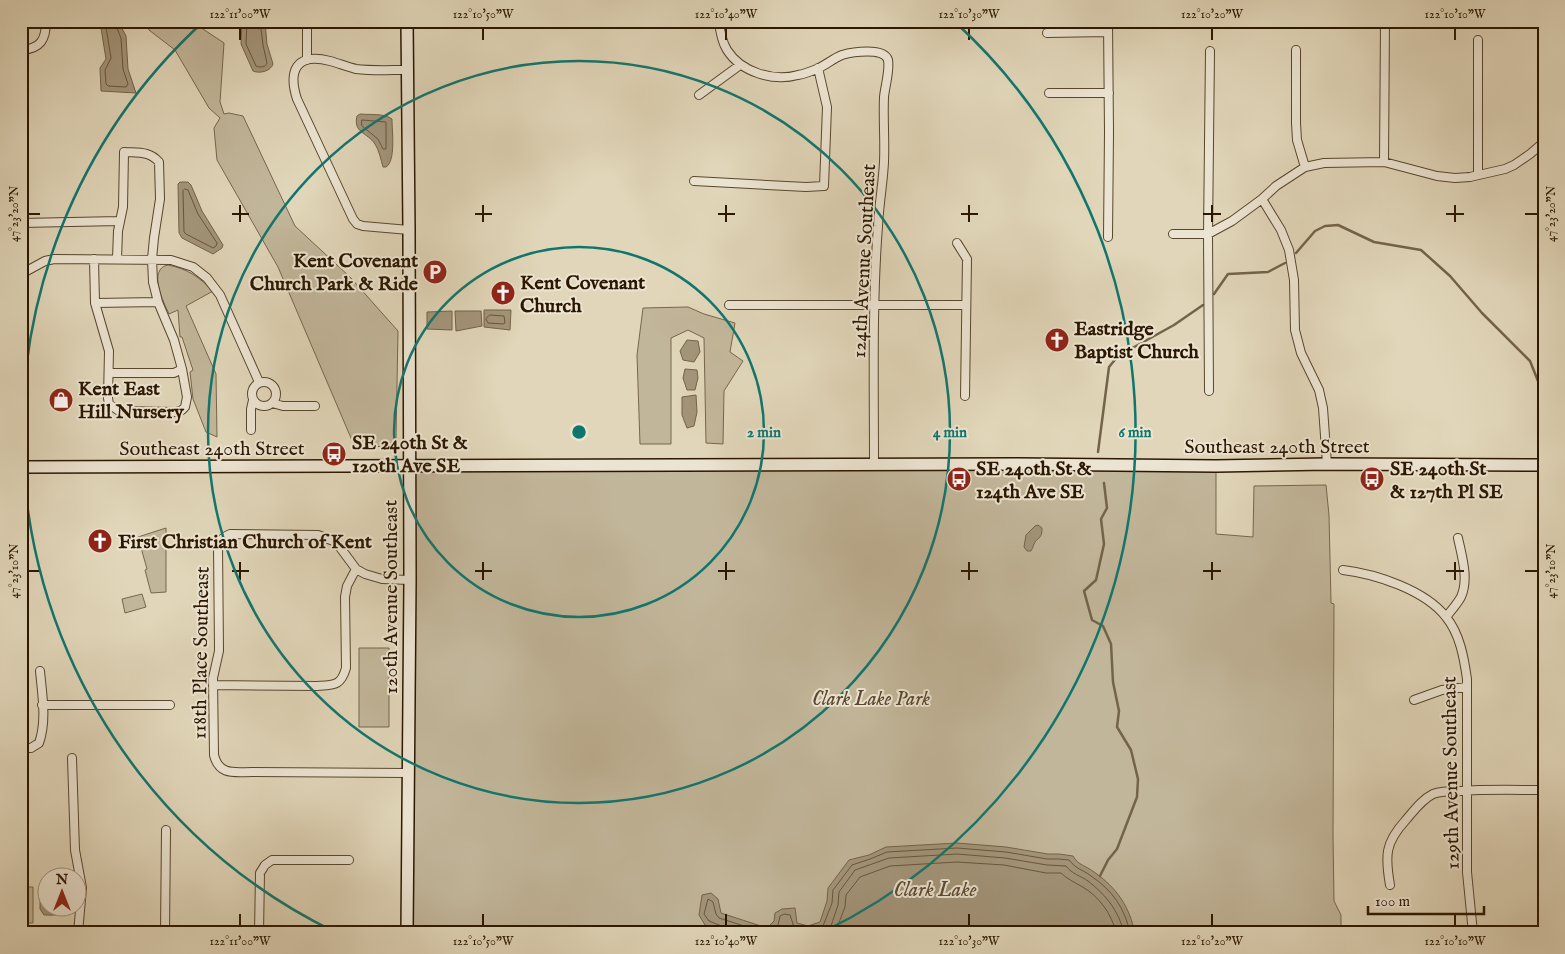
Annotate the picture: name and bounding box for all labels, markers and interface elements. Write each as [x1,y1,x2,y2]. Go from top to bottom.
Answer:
text: 122°11'00"W [210,7,271,22]
text: 122°10'50"W [453,7,514,22]
text: 122°10'40"W [695,7,758,22]
text: 122°10'30"W [939,7,1000,22]
text: 122°10'20"W [1181,7,1244,22]
text: 122°10'10"W [1425,7,1486,22]
street label: 124th Avenue Southeast [847,163,882,359]
text: 47°23'20"N [7,185,22,242]
text: 47°23'20"N [1544,185,1559,242]
place label: Kent Covenant Church Park & Ride [250,249,419,297]
parking icon: Kent Covenant Church Park & Ride [422,259,448,285]
place label: Kent Covenant Church [520,271,645,319]
church icon: Kent Covenant Church [490,280,516,306]
place label: Eastridge Baptist Church [1074,317,1199,365]
church icon: Eastridge Baptist Church [1044,327,1070,353]
place label: Kent East Hill Nursery [78,377,185,425]
shop icon: Kent East Hill Nursery [48,387,74,413]
centre of rings [570,423,588,441]
text: 2 min [747,423,781,442]
text: 4 min [933,423,967,442]
text: 6 min [1118,423,1152,442]
place label: SE 240th St & 120th Ave SE [352,431,468,479]
street label: Southeast 240th Street [1184,435,1370,460]
street label: Southeast 240th Street [119,437,305,462]
bus stop icon: SE 240th St & 120th Ave SE [321,441,347,467]
place label: SE 240th St & 124th Ave SE [976,457,1092,505]
place label: SE 240th St & 127th Pl SE [1390,457,1503,505]
bus stop icon: SE 240th St & 124th Ave SE [946,466,972,492]
bus stop icon: SE 240th St & 127th Pl SE [1359,466,1385,492]
street label: 120th Avenue Southeast [379,500,404,694]
church icon: First Christian Church of Kent [87,528,113,554]
place label: First Christian Church of Kent [118,530,372,555]
text: 47°23'10"N [7,543,22,599]
text: 47°23'10"N [1544,543,1559,599]
street label: 118th Place Southeast [187,566,216,740]
street label: 129th Avenue Southeast [1437,676,1466,870]
park label: Clark Lake Park [812,687,930,712]
north arrow [38,866,88,916]
text: N [55,871,68,889]
water label: Clark Lake [893,877,977,904]
scale bar [1368,884,1484,916]
text: 100 m [1375,892,1411,911]
text: 122°11'00"W [210,934,271,949]
text: 122°10'50"W [453,934,514,949]
text: 122°10'40"W [695,934,758,949]
text: 122°10'30"W [939,934,1000,949]
text: 122°10'20"W [1181,934,1244,949]
text: 122°10'10"W [1425,934,1486,949]

